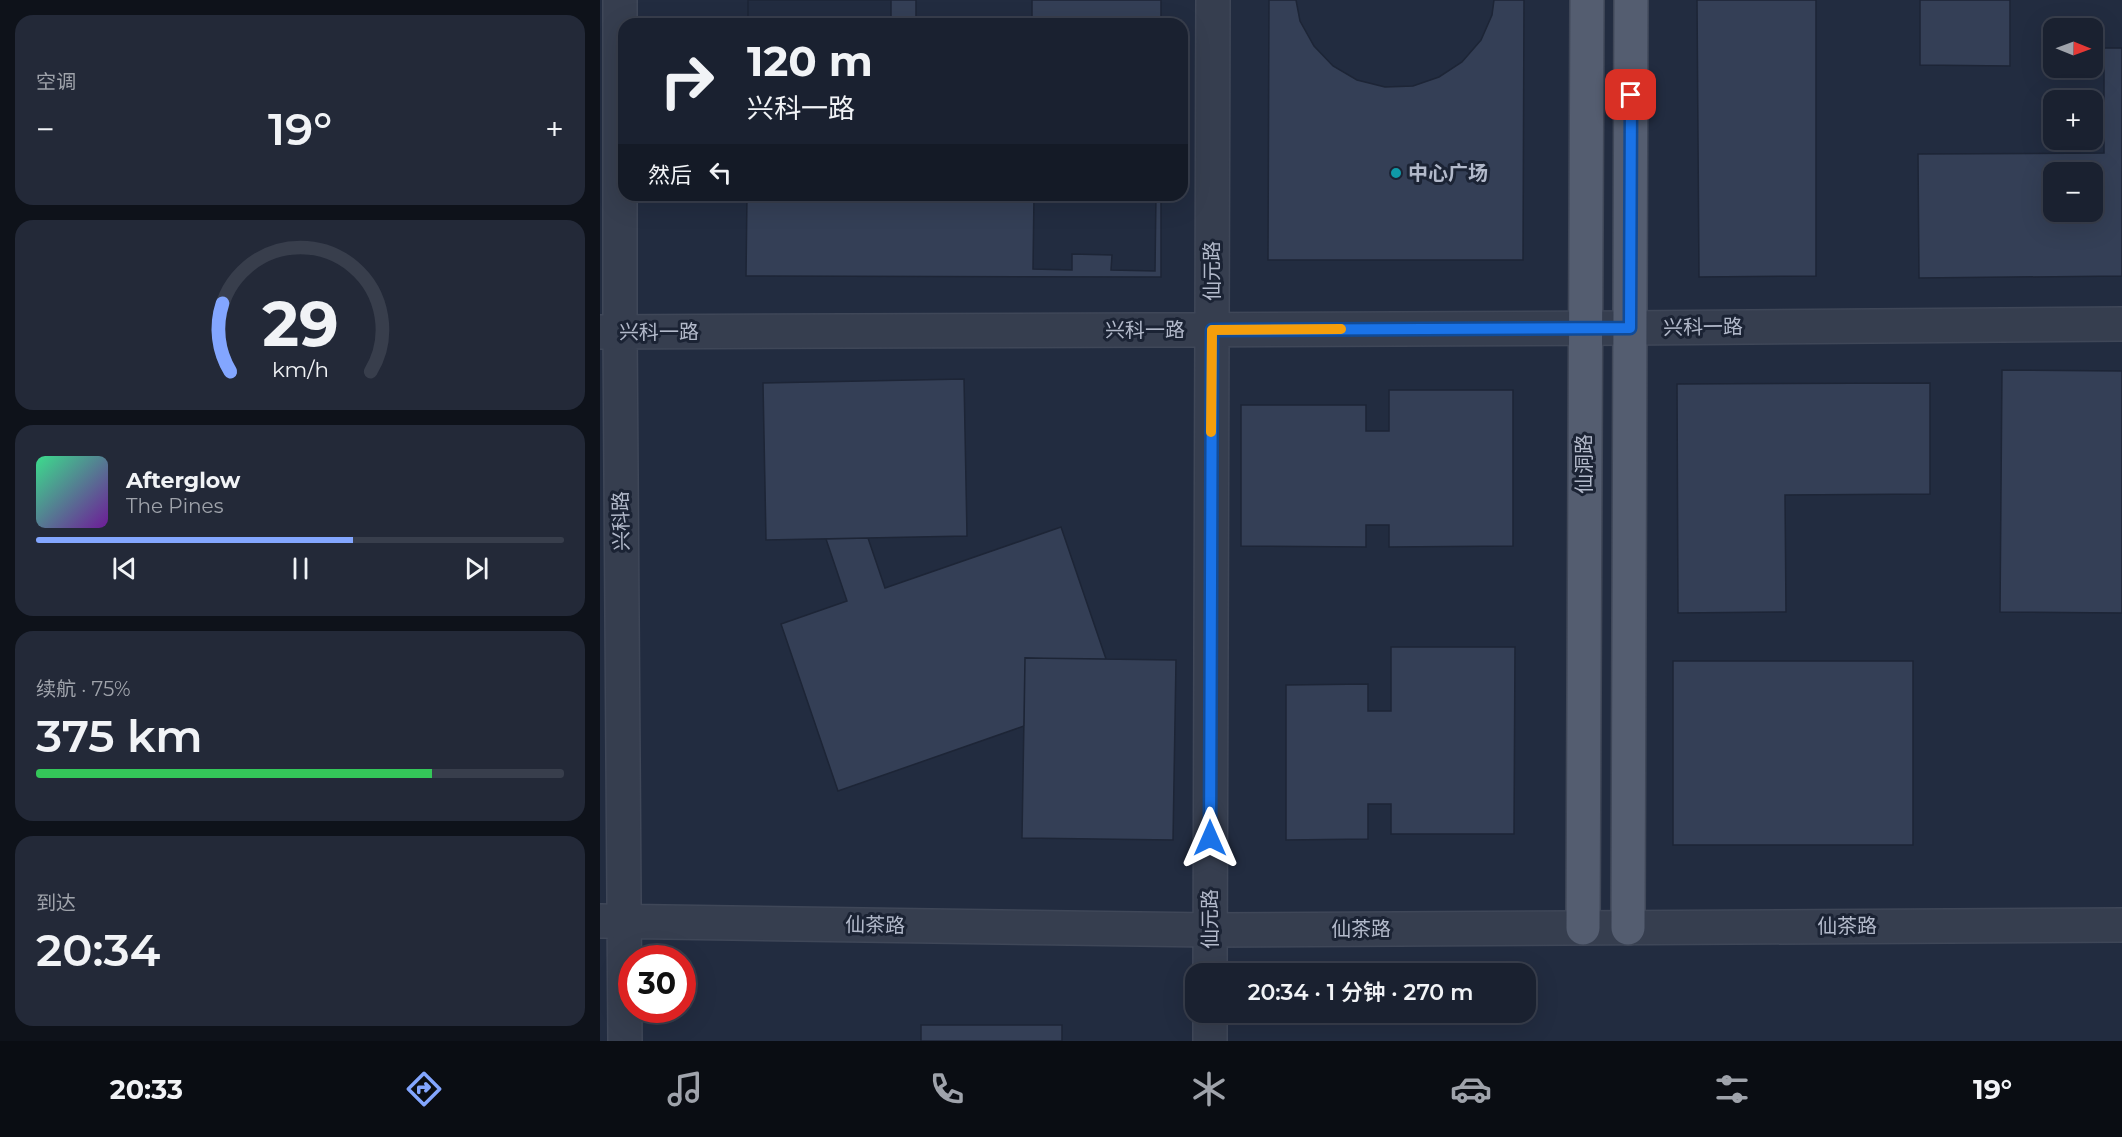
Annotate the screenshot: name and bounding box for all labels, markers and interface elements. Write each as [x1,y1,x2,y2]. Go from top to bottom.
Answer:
north arrow [2043,18,2103,78]
map controls [2043,18,2103,222]
text: 120 m [747,35,873,87]
icon: right [648,42,726,120]
pin [1605,69,1656,120]
text: 空调 [36,70,76,94]
icon: arrive [1614,78,1647,111]
button: + [2043,90,2103,150]
text: 兴科一路 [747,92,855,125]
text: 19° [268,101,332,156]
text: − [36,109,55,149]
text: + [545,109,564,149]
icon: left [704,156,737,189]
place label: 中心广场 [1408,161,1488,185]
text: 然后 [648,162,692,189]
button: − [2043,162,2103,222]
marker: 中心广场 [1389,166,1403,180]
street label: 仙元路 [1200,241,1224,301]
text: 29 [262,286,338,362]
street label: 兴科一路 [1663,314,1743,340]
street label: 兴科一路 [1105,318,1185,342]
street label: 兴科一路 [619,320,699,344]
text: km/h [271,357,329,383]
street label: 仙洞路 [1572,434,1596,494]
text: Afterglow [126,467,240,494]
street label: 兴科路 [608,491,634,551]
text: The Pines [126,494,223,518]
icon: previous [108,552,141,585]
icon: pause [284,552,317,585]
icon: next [460,552,493,585]
text: 续航 · 75% [36,677,131,701]
text: 375 km [36,708,203,763]
position arrow [1178,806,1242,870]
street label: 仙元路 [1198,889,1222,949]
text: 到达 [36,891,76,915]
street label: 仙茶路 [845,912,905,938]
street label: 仙茶路 [1817,914,1877,938]
street label: 仙茶路 [1331,917,1391,941]
text: 20:34 [36,922,160,977]
speed limit sign: 30 [618,945,696,1023]
text: 20:34 · 1 分钟 · 270 m [1248,979,1473,1006]
icon: directions [403,1068,445,1110]
icon: music [664,1068,706,1110]
icon: phone [926,1068,968,1110]
icon: climate [1188,1068,1230,1110]
icon: car [1450,1068,1492,1110]
icon: filters [1711,1068,1753,1110]
text: 20:33 [110,1073,183,1106]
text: 19° [1973,1073,2012,1106]

